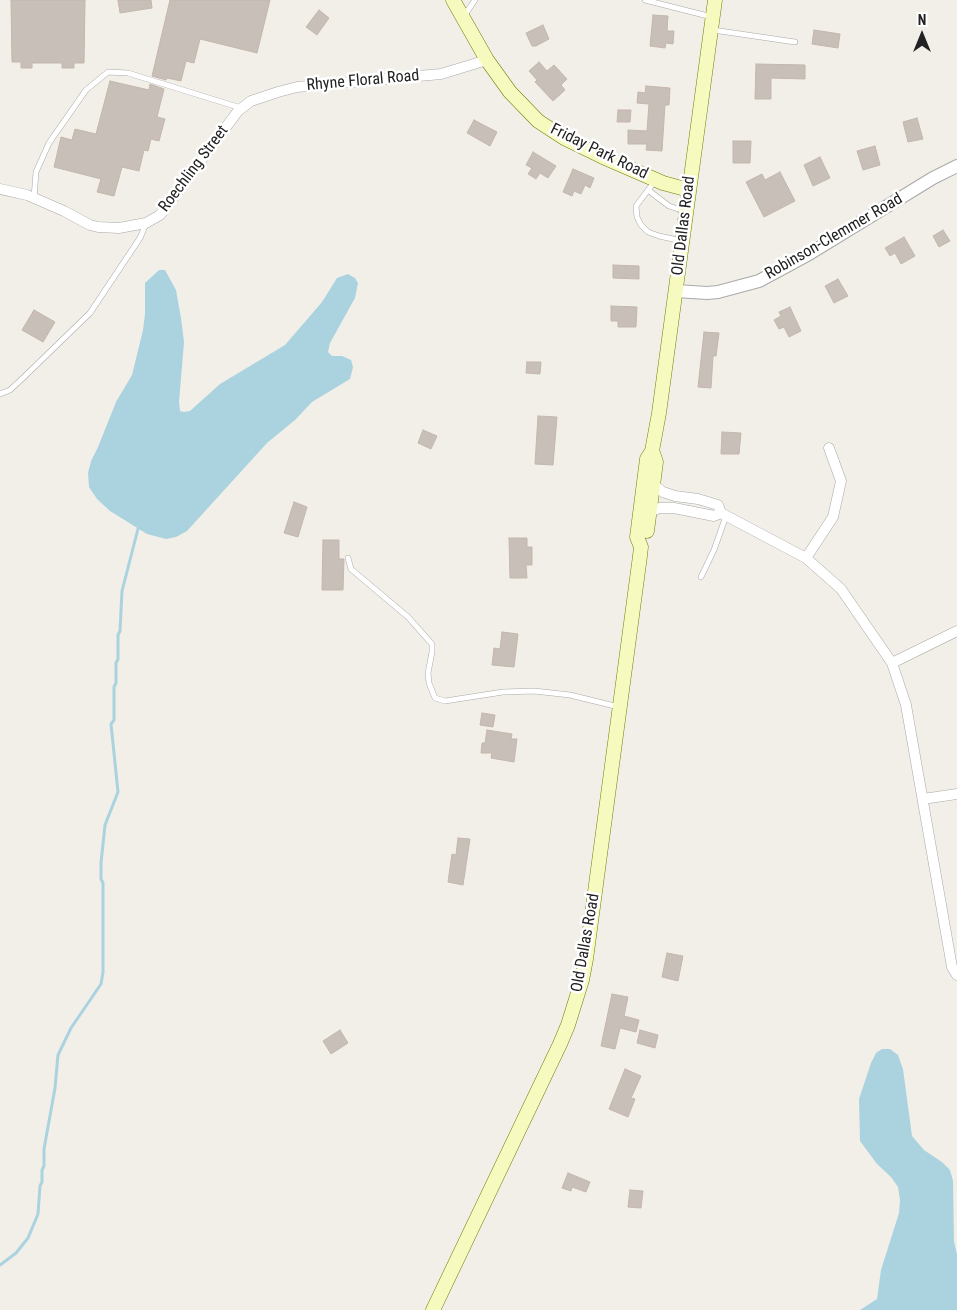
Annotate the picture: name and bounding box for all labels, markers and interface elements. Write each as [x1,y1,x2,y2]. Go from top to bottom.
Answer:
north arrow [897,10,947,60]
text: N [918,12,926,28]
street label: Rhyne Floral Road [306,67,420,95]
street label: Friday Park Road [547,120,651,184]
street label: Roechling Street [155,122,233,216]
street label: Old Dallas Road [668,175,700,277]
street label: Robinson-Clemmer Road [762,190,906,284]
street label: Old Dallas Road [568,892,604,994]

